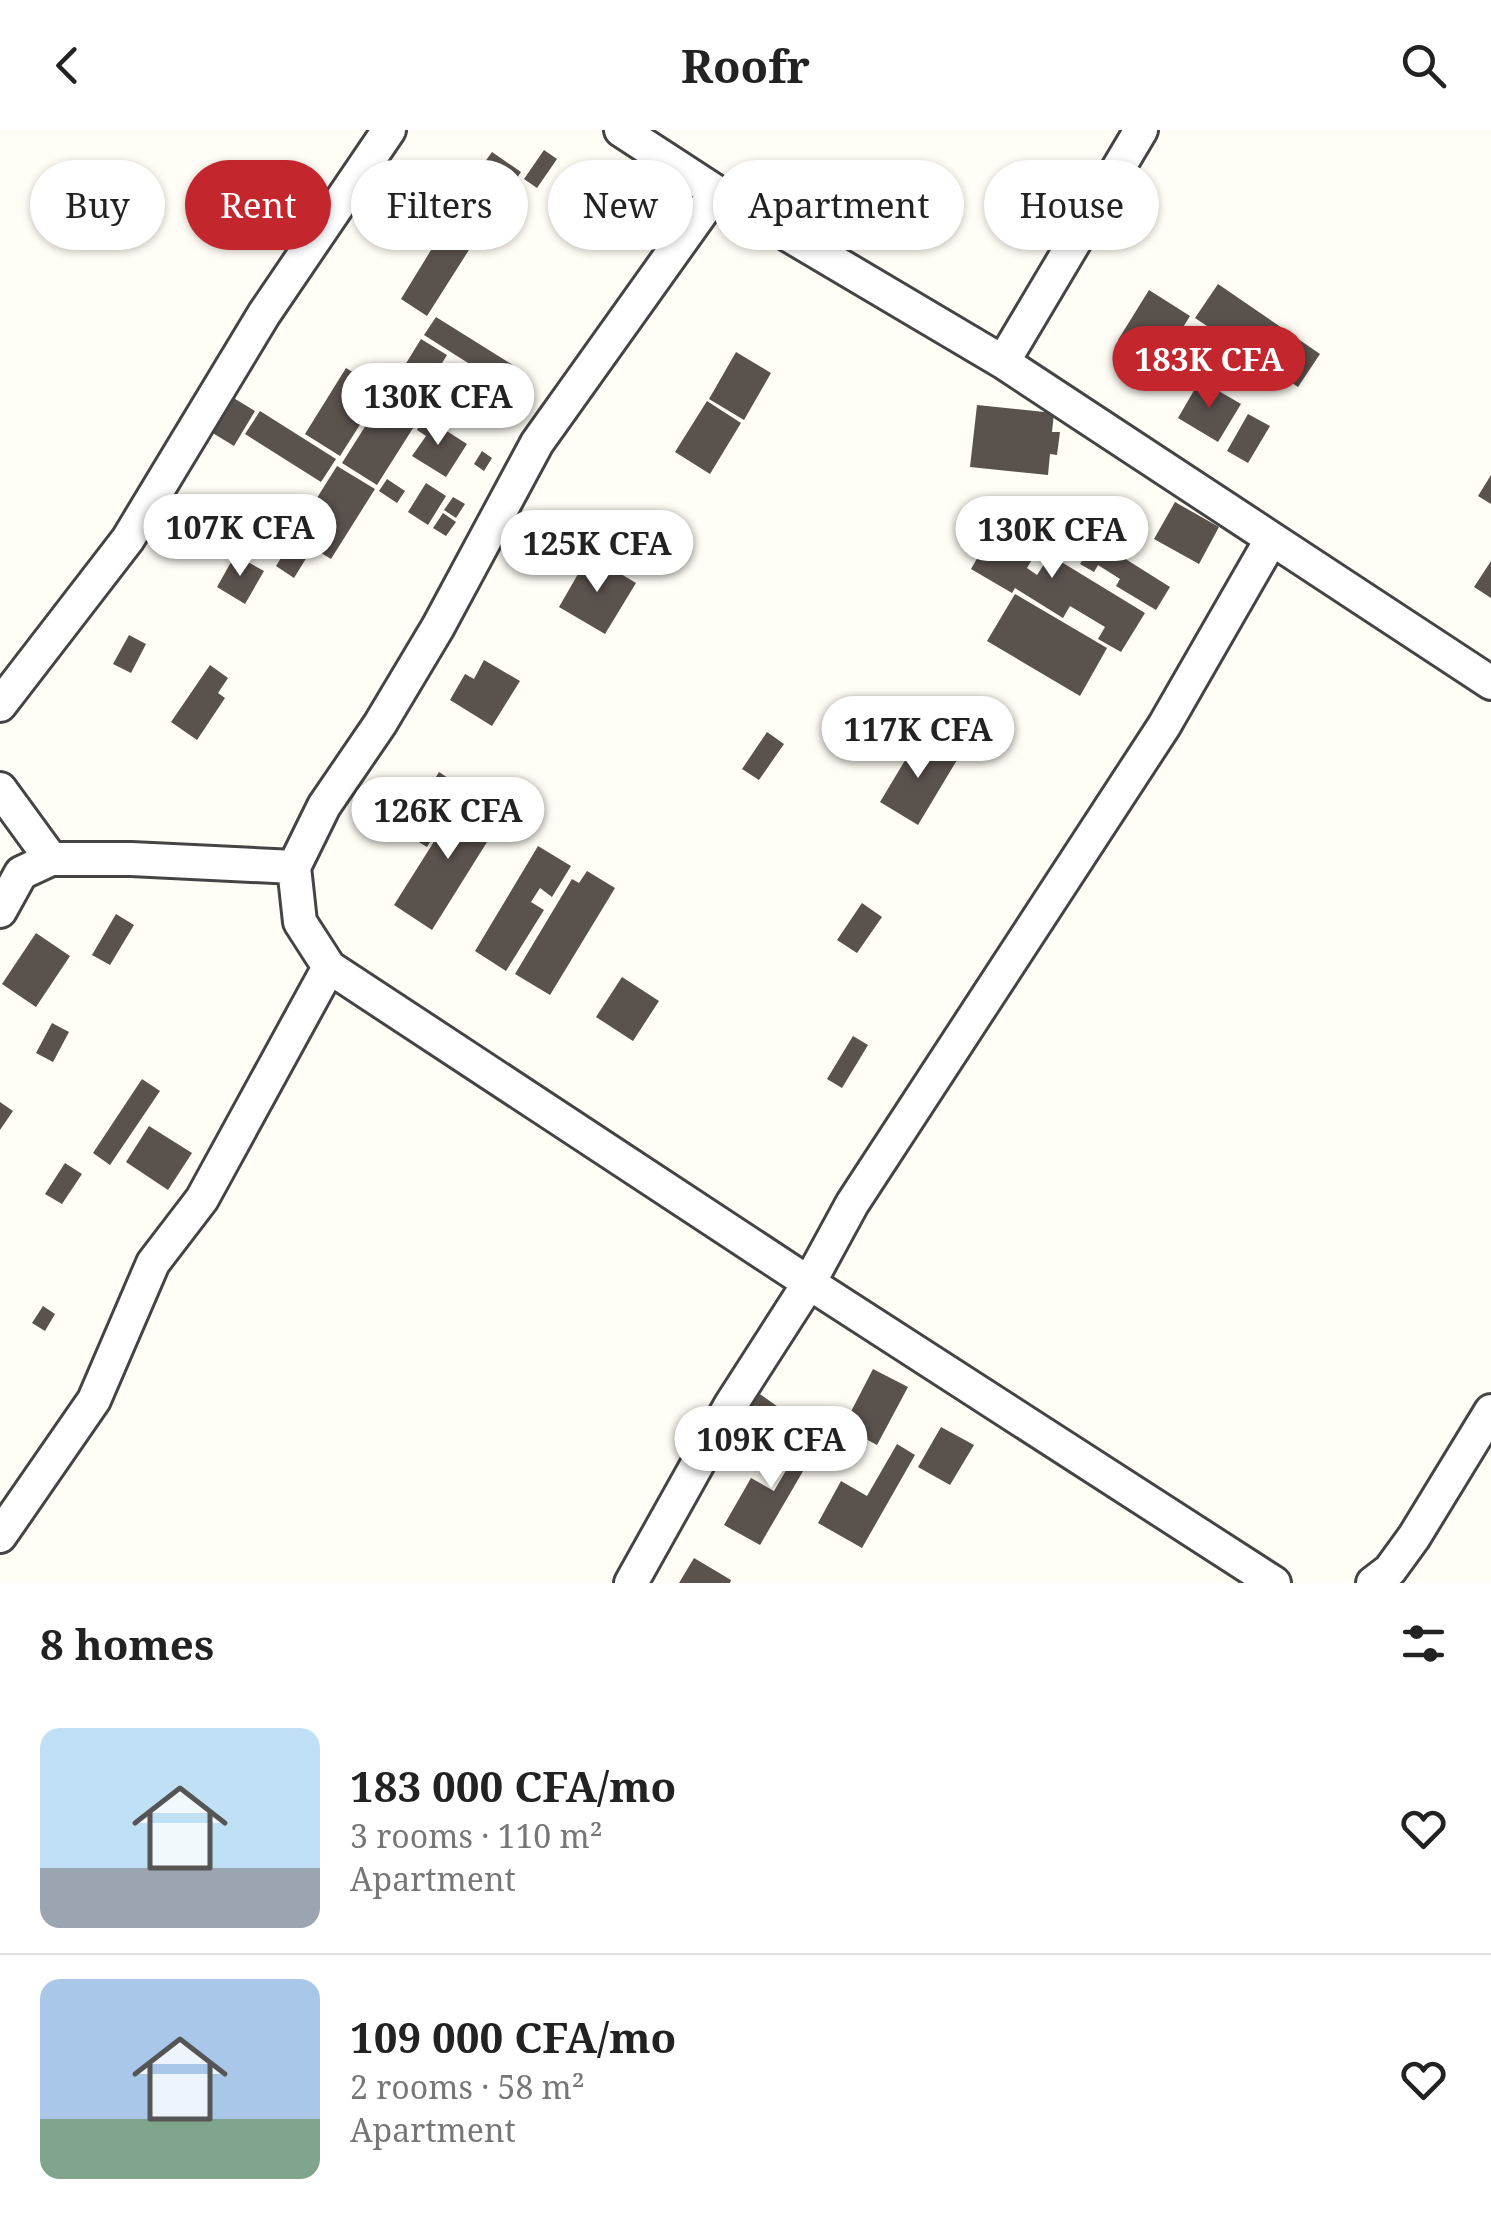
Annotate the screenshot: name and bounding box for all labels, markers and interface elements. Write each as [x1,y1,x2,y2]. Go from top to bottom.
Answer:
text: Roofr [681,35,810,96]
icon: back [40,38,95,93]
icon: search [1396,38,1451,93]
chip: Buy [30,160,165,250]
chip: Rent [185,160,331,250]
chip: Filters [351,160,528,250]
chip: New [548,160,693,250]
chip: Apartment [713,160,964,250]
chip: House [984,160,1159,250]
pin: 183K CFA [1106,326,1312,411]
text: 183K CFA [1134,337,1284,380]
pin: 130K CFA [335,363,541,448]
text: 130K CFA [363,374,513,417]
pin: 107K CFA [137,494,343,579]
pin: 130K CFA [949,496,1155,581]
text: 107K CFA [165,505,315,548]
text: 130K CFA [977,507,1127,550]
pin: 125K CFA [494,510,700,595]
text: 125K CFA [522,521,672,564]
pin: 117K CFA [815,696,1021,781]
text: 117K CFA [843,707,993,750]
pin: 126K CFA [345,777,551,862]
text: 126K CFA [373,788,523,831]
pin: 109K CFA [668,1406,874,1491]
text: 109K CFA [696,1417,846,1460]
text: 8 homes [40,1615,214,1672]
icon: filters [1396,1616,1451,1671]
text: 183 000 CFA/mo [350,1757,676,1814]
icon: home [120,1768,240,1888]
icon: heart [1396,1801,1451,1856]
text: 3 rooms · 110 m² [350,1814,603,1857]
text: Apartment [350,1857,516,1900]
text: 109 000 CFA/mo [350,2008,676,2065]
icon: home [120,2019,240,2139]
icon: heart [1396,2052,1451,2107]
text: 2 rooms · 58 m² [350,2065,585,2108]
text: Apartment [350,2108,516,2151]

